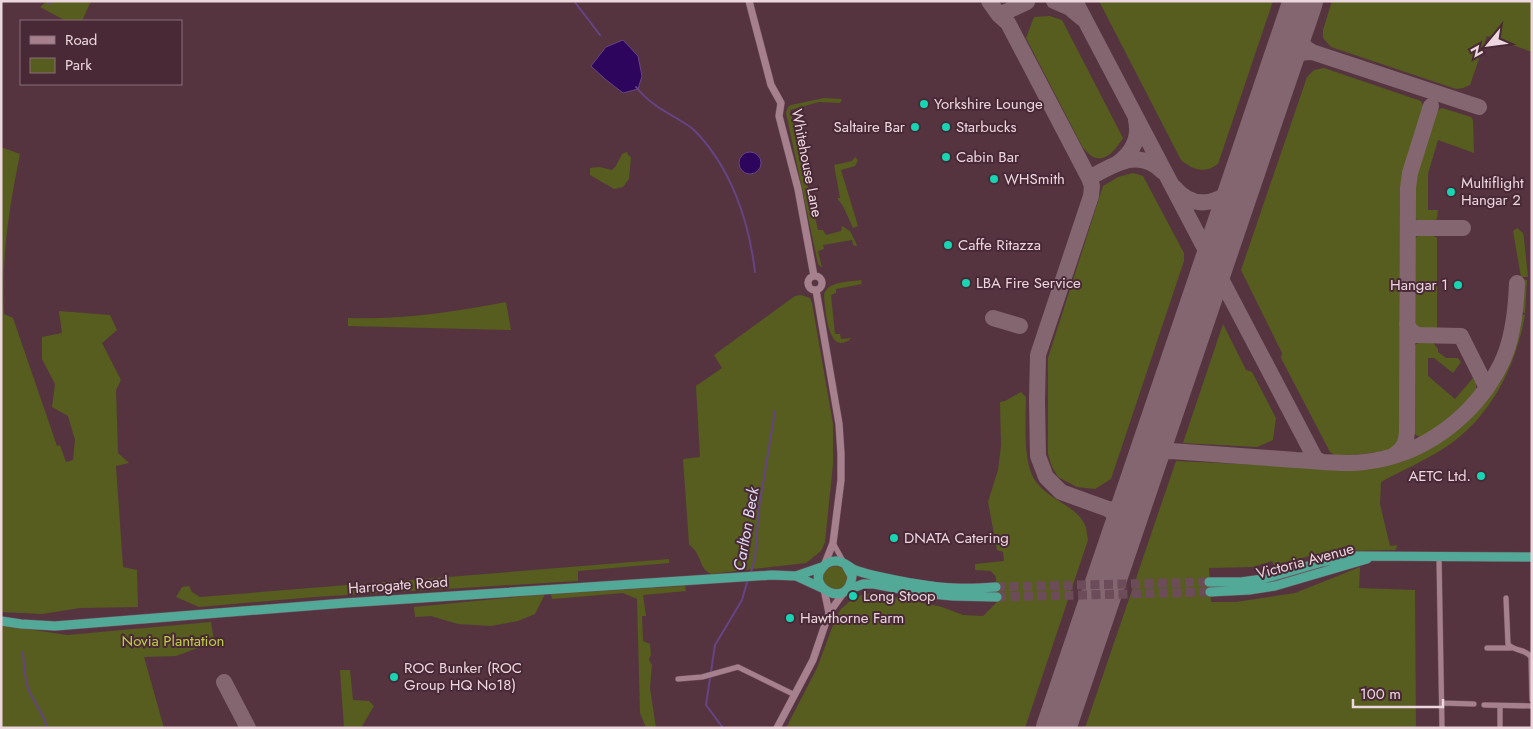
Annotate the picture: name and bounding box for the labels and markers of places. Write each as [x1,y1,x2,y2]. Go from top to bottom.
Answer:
place label: Yorkshire Lounge [934,93,1043,115]
marker: Yorkshire Lounge [918,98,930,110]
place label: Saltaire Bar [834,116,906,138]
place label: Starbucks [956,116,1016,138]
marker: Saltaire Bar [909,121,921,133]
marker: Starbucks [940,121,952,133]
place label: Cabin Bar [956,146,1020,168]
marker: Cabin Bar [940,151,952,163]
place label: WHSmith [1004,168,1065,190]
place label: Multiflight Hangar 2 [1461,172,1524,211]
marker: WHSmith [988,173,1000,185]
marker: Multiflight Hangar 2 [1445,186,1457,198]
place label: Caffe Ritazza [958,234,1041,256]
marker: Caffe Ritazza [942,239,954,251]
place label: LBA Fire Service [976,272,1081,294]
place label: Hangar 1 [1390,274,1448,296]
marker: LBA Fire Service [960,277,972,289]
marker: Hangar 1 [1452,279,1464,291]
place label: AETC Ltd. [1408,465,1471,487]
marker: AETC Ltd. [1475,470,1487,482]
place label: DNATA Catering [904,527,1009,549]
marker: DNATA Catering [888,532,900,544]
place label: Long Stoop [863,585,936,607]
marker: Long Stoop [847,590,859,602]
place label: Hawthorne Farm [800,607,904,629]
marker: Hawthorne Farm [784,612,796,624]
place label: ROC Bunker (ROC Group HQ No18) [404,657,522,696]
marker: ROC Bunker (ROC Group HQ No18) [388,671,400,683]

